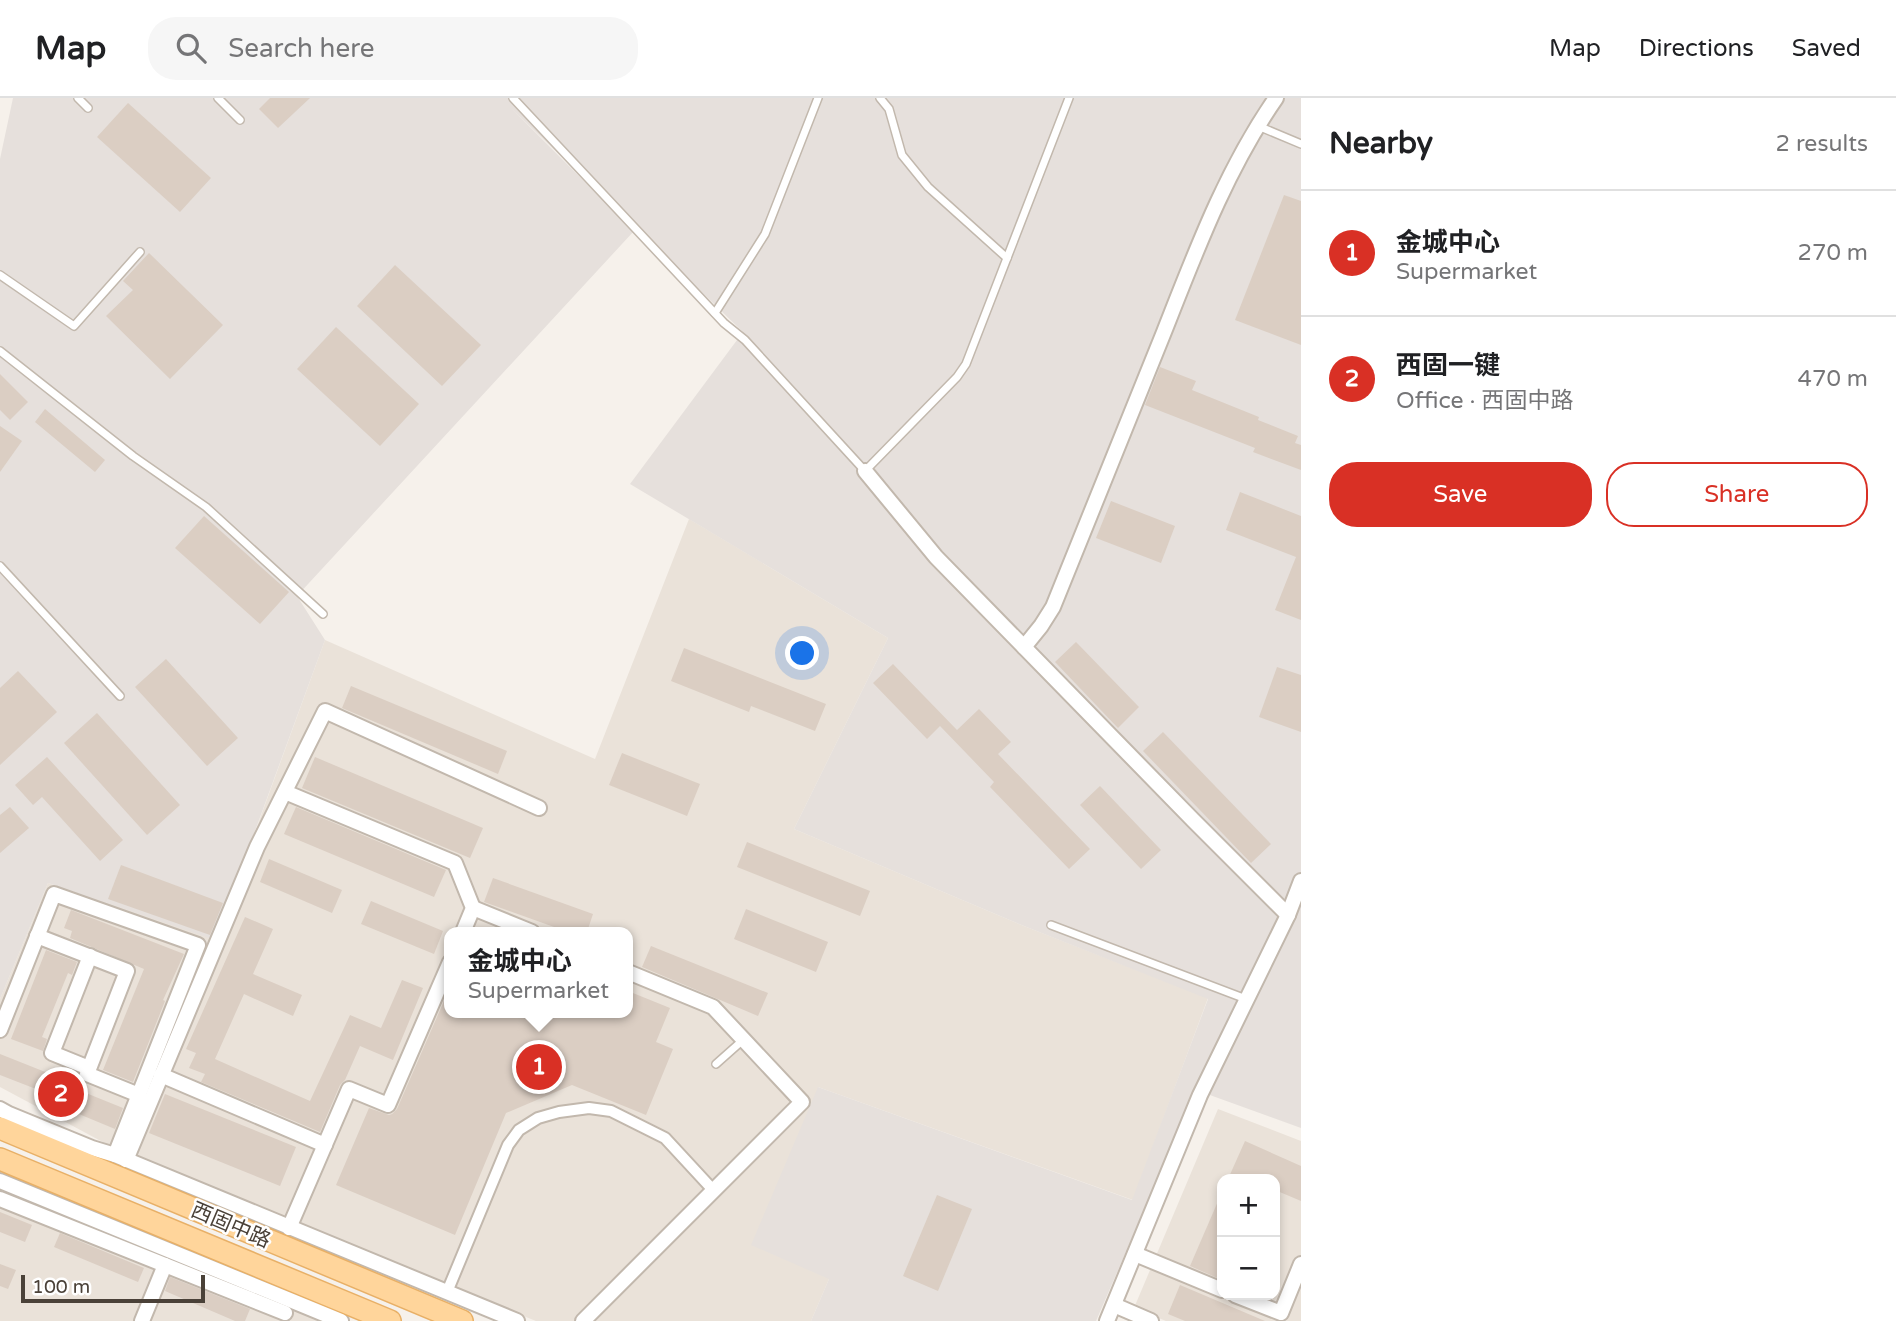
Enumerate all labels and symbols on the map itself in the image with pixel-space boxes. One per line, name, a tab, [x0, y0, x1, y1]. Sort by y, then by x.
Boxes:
your location	[785, 636, 819, 670]
pin: 1	[516, 1041, 562, 1093]
pin: 2	[38, 1068, 84, 1120]
street label: 西固中路	[187, 1198, 274, 1253]
scale bar	[21, 1272, 205, 1304]

